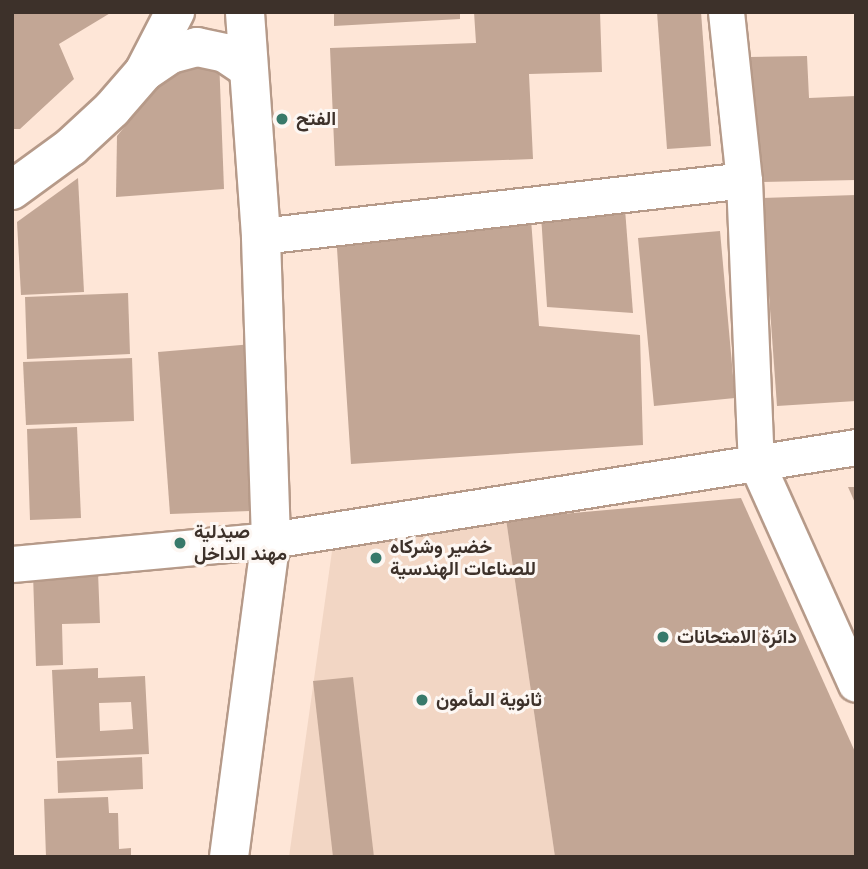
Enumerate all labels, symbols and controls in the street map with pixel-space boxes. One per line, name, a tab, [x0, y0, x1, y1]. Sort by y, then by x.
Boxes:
place label: الفتح	[296, 108, 336, 130]
marker: الفتح	[274, 111, 290, 127]
place label: صيدلية مهند الداخل	[194, 521, 287, 565]
marker: صيدلية مهند الداخل	[172, 535, 188, 551]
place label: خضير وشركاه للصناعات الهندسية	[390, 536, 536, 580]
marker: خضير وشركاه للصناعات الهندسية	[368, 550, 384, 566]
place label: دائرة الامتحانات	[677, 626, 797, 648]
marker: دائرة الامتحانات	[655, 629, 671, 645]
place label: ثانوية المأمون	[436, 689, 542, 711]
marker: ثانوية المأمون	[414, 692, 430, 708]

